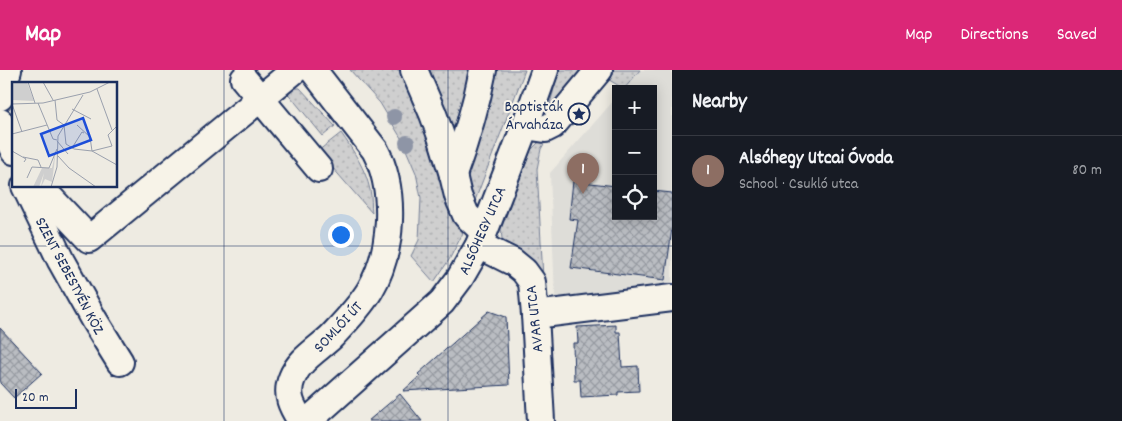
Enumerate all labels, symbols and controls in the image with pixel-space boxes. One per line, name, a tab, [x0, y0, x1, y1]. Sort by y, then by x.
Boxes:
text: Map	[25, 18, 61, 52]
text: Map	[905, 23, 932, 48]
text: Directions	[960, 23, 1029, 48]
text: Saved	[1057, 23, 1097, 48]
inset map	[12, 82, 118, 188]
map controls	[612, 85, 657, 220]
button: +	[612, 85, 657, 130]
text: Nearby	[692, 88, 747, 118]
place label: Baptisták Árvaháza	[505, 96, 563, 137]
place icon: Baptisták Árvaháza	[567, 102, 591, 126]
button: −	[612, 130, 657, 175]
text: Alsóhegy Utcai Óvoda	[739, 146, 893, 173]
pin: 1	[567, 153, 599, 194]
text: 1	[706, 159, 710, 182]
text: 80 m	[1072, 159, 1102, 182]
text: School · Csukló utca	[739, 173, 858, 196]
button: locate	[612, 175, 657, 220]
street label: ALSÓHEGY UTCA	[453, 183, 513, 279]
street label: SZENT SEBESTYÉN KÖZ	[28, 213, 109, 339]
your location	[328, 222, 354, 248]
street label: AVAR UTCA	[521, 284, 550, 353]
street label: SOMLÓI ÚT	[309, 296, 369, 359]
scale bar	[15, 386, 78, 409]
text: 20 m	[22, 388, 49, 408]

